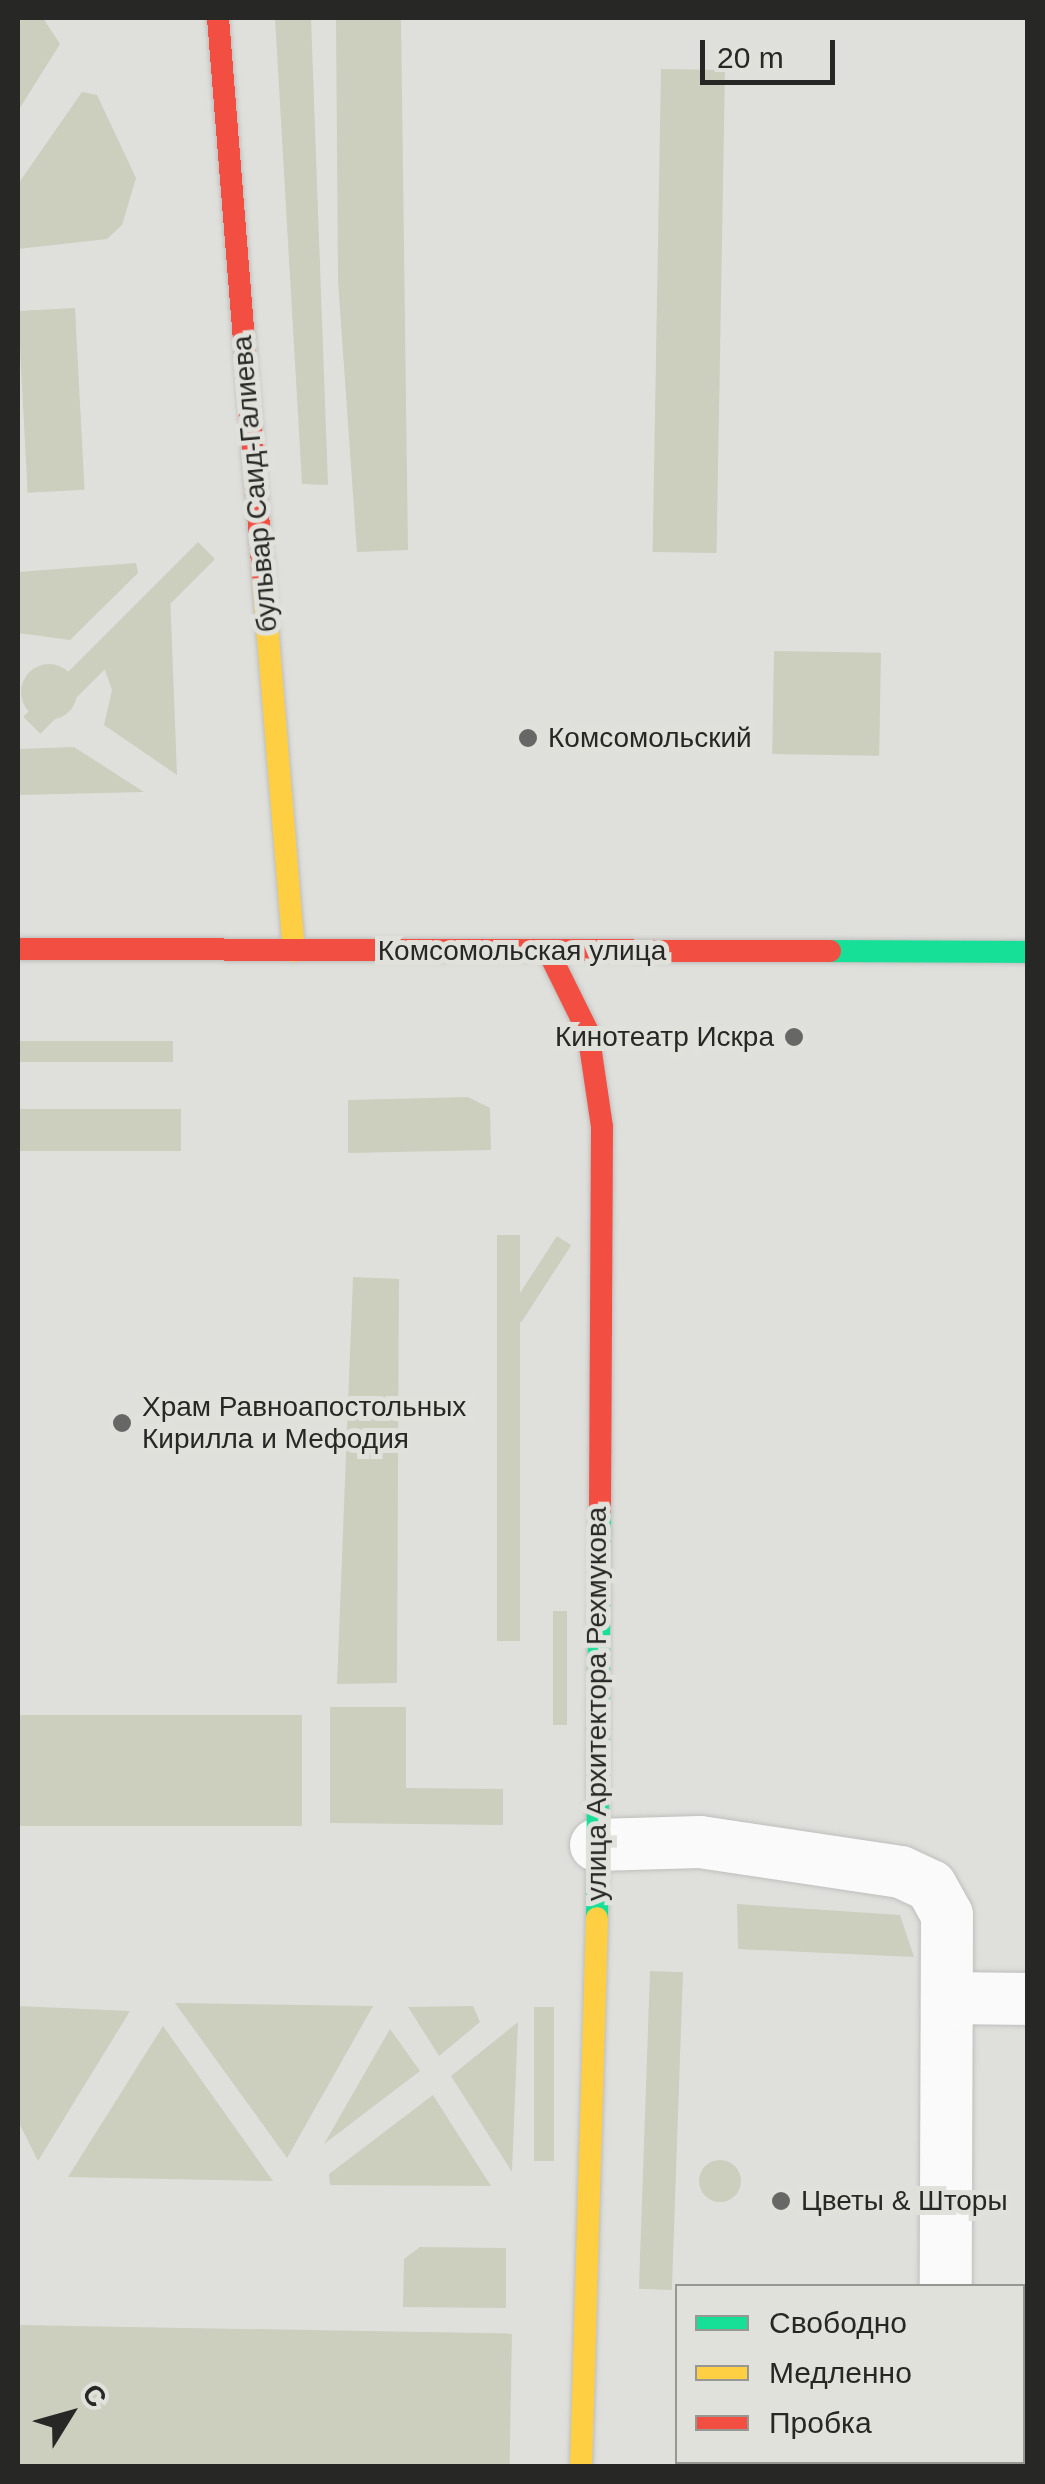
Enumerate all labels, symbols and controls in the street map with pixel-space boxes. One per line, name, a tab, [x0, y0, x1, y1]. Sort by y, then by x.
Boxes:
scale bar	[705, 20, 840, 82]
text: 20 m	[717, 41, 784, 74]
street label: бульвар Саид-Галиева	[225, 334, 285, 634]
place label: Комсомольский	[548, 721, 752, 755]
marker: Комсомольский	[517, 727, 539, 749]
street label: Комсомольская улица	[378, 934, 666, 968]
place label: Кинотеатр Искра	[555, 1020, 774, 1054]
marker: Кинотеатр Искра	[783, 1026, 805, 1048]
place label: Храм Равноапостольных Кирилла и Мефодия	[142, 1390, 466, 1456]
marker: Храм Равноапостольных Кирилла и Мефодия	[111, 1412, 133, 1434]
street label: улица Архитектора Рехмукова	[580, 1507, 614, 1901]
place label: Цветы & Шторы	[801, 2184, 1008, 2218]
marker: Цветы & Шторы	[770, 2190, 792, 2212]
legend	[675, 2284, 1025, 2464]
text: Свободно	[769, 2306, 907, 2339]
text: Медленно	[769, 2356, 912, 2389]
north arrow	[20, 2364, 120, 2464]
text: С	[76, 2378, 113, 2413]
text: Пробка	[769, 2406, 872, 2439]

